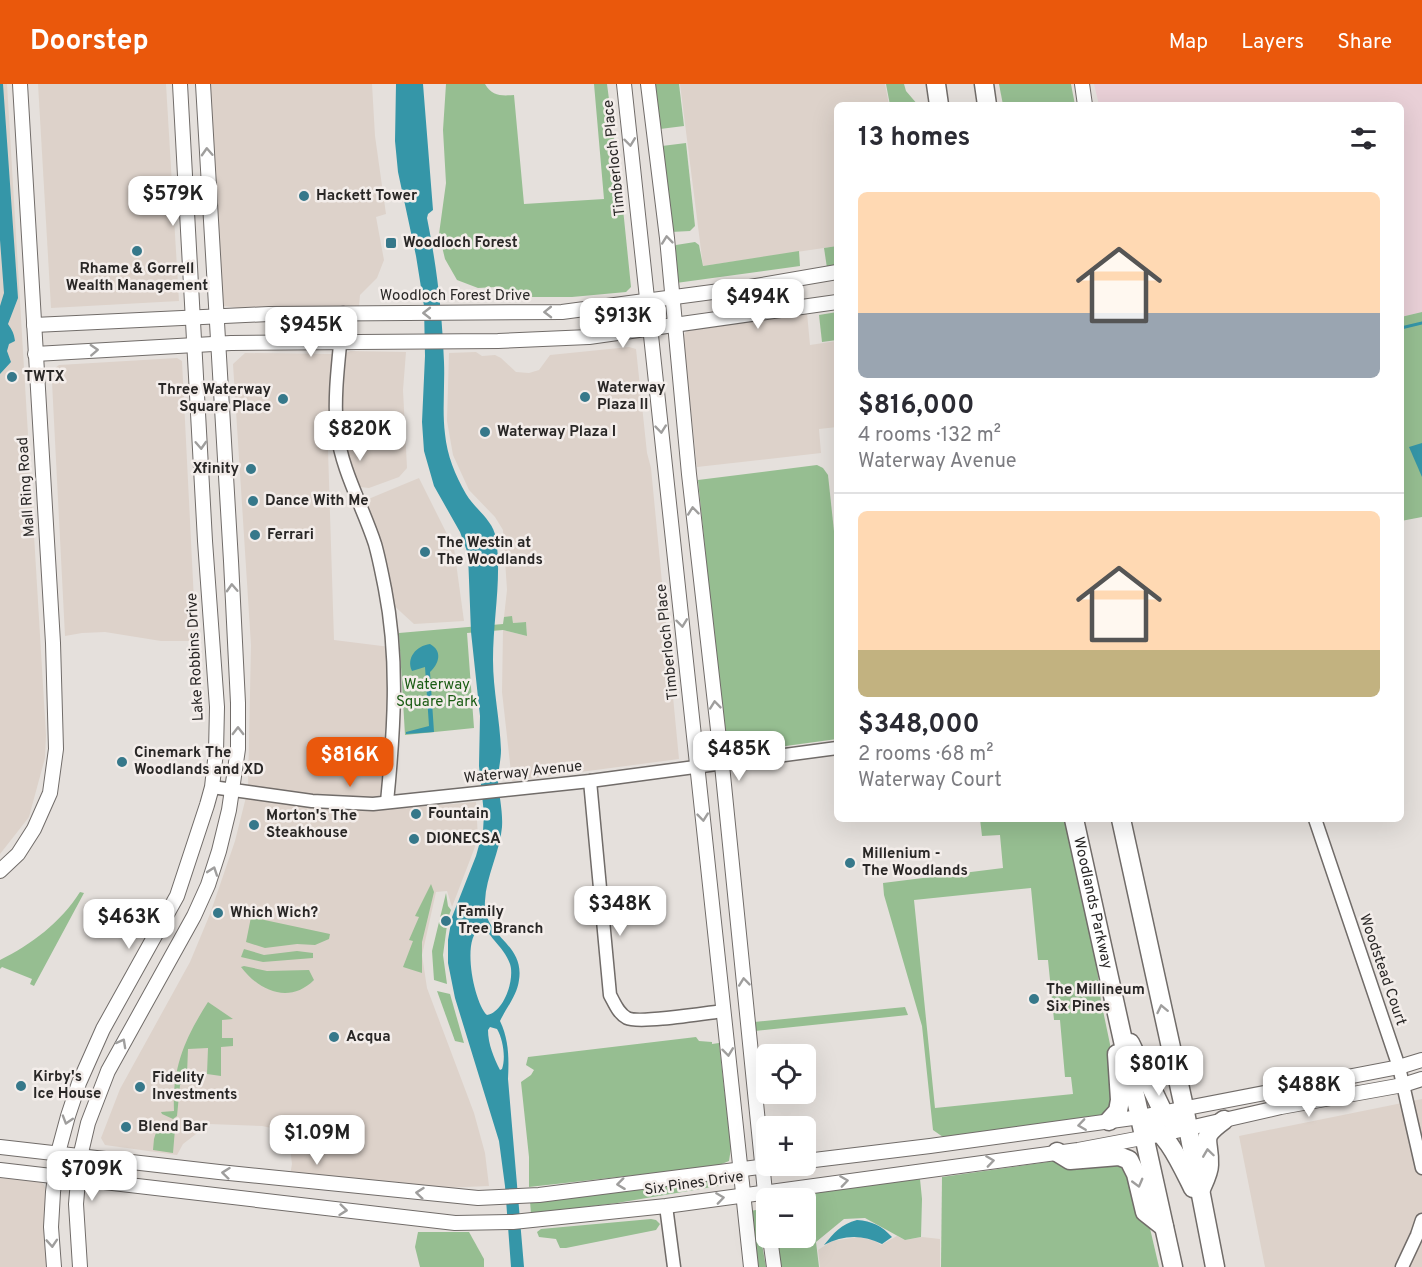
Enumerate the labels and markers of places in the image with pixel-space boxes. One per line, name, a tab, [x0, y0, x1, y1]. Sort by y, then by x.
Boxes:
pin: $579K	[131, 176, 215, 227]
place label: Hackett Tower	[316, 187, 418, 206]
marker: Hackett Tower	[297, 189, 311, 203]
place label: Woodloch Forest	[403, 234, 518, 253]
marker: Woodloch Forest	[384, 236, 398, 250]
marker: Rhame & Gorrell Wealth Management	[130, 244, 144, 258]
place label: Rhame & Gorrell Wealth Management	[66, 260, 208, 296]
pin: $494K	[716, 279, 800, 330]
pin: $913K	[581, 298, 665, 349]
pin: $945K	[269, 307, 353, 358]
place label: TWTX	[24, 368, 65, 387]
marker: TWTX	[5, 370, 19, 384]
place label: Waterway Plaza II	[597, 379, 666, 415]
place label: Three Waterway Square Place	[158, 381, 271, 417]
marker: Waterway Plaza II	[578, 390, 592, 404]
marker: Three Waterway Square Place	[276, 392, 290, 406]
pin: $820K	[318, 411, 402, 462]
place label: Waterway Plaza I	[497, 423, 616, 442]
marker: Waterway Plaza I	[478, 425, 492, 439]
place label: Xfinity	[192, 460, 239, 479]
marker: Xfinity	[244, 462, 258, 476]
place label: Dance With Me	[265, 492, 369, 511]
marker: Dance With Me	[246, 494, 260, 508]
place label: Ferrari	[267, 526, 314, 545]
marker: Ferrari	[248, 528, 262, 542]
place label: The Westin at The Woodlands	[437, 534, 543, 570]
marker: The Westin at The Woodlands	[418, 545, 432, 559]
pin: $485K	[697, 731, 781, 782]
pin: $816K	[308, 737, 392, 788]
place label: Cinemark The Woodlands and XD	[134, 744, 264, 780]
marker: Cinemark The Woodlands and XD	[115, 755, 129, 769]
place label: Fountain	[428, 805, 489, 824]
place label: Morton's The Steakhouse	[266, 807, 357, 843]
marker: Fountain	[409, 807, 423, 821]
marker: Morton's The Steakhouse	[247, 818, 261, 832]
place label: DIONECSA	[426, 830, 501, 849]
marker: DIONECSA	[407, 832, 421, 846]
place label: Millenium - The Woodlands	[862, 845, 968, 881]
marker: Millenium - The Woodlands	[843, 856, 857, 870]
pin: $348K	[578, 886, 662, 937]
pin: $463K	[87, 899, 171, 950]
place label: Family Tree Branch	[458, 903, 543, 939]
place label: Which Wich?	[230, 904, 319, 923]
marker: Which Wich?	[211, 906, 225, 920]
marker: Family Tree Branch	[439, 914, 453, 928]
place label: The Millineum Six Pines	[1046, 981, 1145, 1017]
marker: The Millineum Six Pines	[1027, 992, 1041, 1006]
place label: Acqua	[346, 1028, 391, 1047]
marker: Acqua	[327, 1030, 341, 1044]
pin: $801K	[1117, 1046, 1201, 1097]
pin: $488K	[1267, 1067, 1351, 1118]
place label: Kirby's Ice House	[33, 1068, 101, 1104]
place label: Fidelity Investments	[152, 1069, 237, 1105]
marker: Kirby's Ice House	[14, 1079, 28, 1093]
marker: Fidelity Investments	[133, 1080, 147, 1094]
pin: $1.09M	[268, 1115, 366, 1166]
place label: Blend Bar	[138, 1118, 208, 1137]
marker: Blend Bar	[119, 1120, 133, 1134]
pin: $709K	[50, 1151, 134, 1202]

